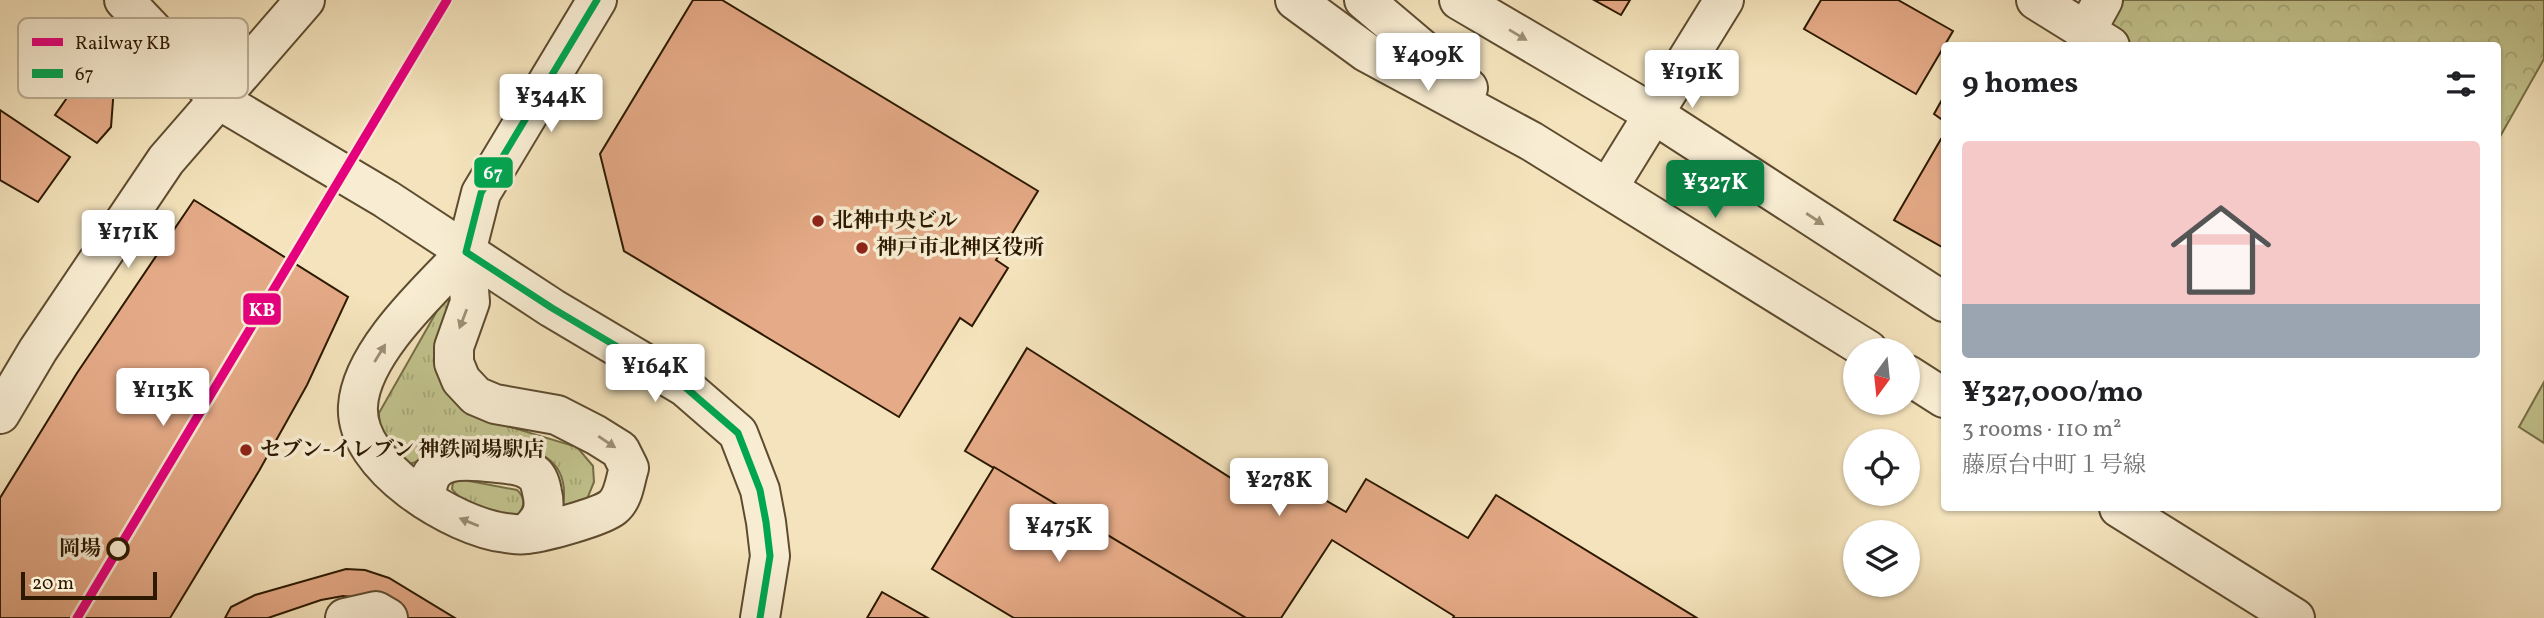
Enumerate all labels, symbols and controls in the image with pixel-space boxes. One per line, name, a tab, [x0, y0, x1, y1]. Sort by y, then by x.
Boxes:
legend	[18, 18, 248, 98]
one-way arrow	[1508, 29, 1527, 41]
text: Railway KB	[75, 31, 171, 57]
pin: ¥409K	[1379, 34, 1477, 93]
text: ¥409K	[1392, 40, 1464, 72]
pin: ¥191K	[1643, 50, 1741, 110]
text: ¥191K	[1661, 57, 1723, 89]
text: 67	[75, 62, 94, 88]
text: 9 homes	[1962, 63, 2078, 105]
icon: filters	[2442, 65, 2480, 103]
pin: ¥344K	[502, 74, 600, 134]
text: ¥344K	[516, 81, 586, 113]
line badge: 67	[473, 156, 514, 189]
pin: ¥327K	[1666, 160, 1764, 220]
text: 67	[483, 161, 503, 187]
text: ¥327K	[1682, 167, 1748, 199]
icon: home	[2158, 187, 2284, 313]
place label: 北神中央ビル	[832, 207, 958, 236]
pin: ¥171K	[79, 210, 177, 270]
marker: 北神中央ビル	[810, 213, 826, 229]
one-way arrow	[1805, 213, 1825, 226]
text: ¥171K	[98, 217, 158, 249]
place label: 神戸市北神区役所	[876, 234, 1044, 263]
marker: 神戸市北神区役所	[854, 240, 870, 256]
line badge: KB	[242, 292, 282, 326]
text: KB	[249, 298, 275, 324]
one-way arrow	[458, 308, 469, 329]
north arrow	[1843, 338, 1920, 415]
map controls	[1843, 338, 1920, 597]
one-way arrow	[373, 343, 386, 363]
pin: ¥164K	[606, 344, 704, 404]
text: ¥164K	[622, 351, 688, 383]
pin: ¥113K	[114, 368, 212, 428]
text: ¥327,000/mo	[1962, 372, 2143, 414]
text: ¥113K	[132, 375, 194, 407]
text: 3 rooms · 110 m²	[1962, 414, 2122, 446]
button: locate	[1843, 429, 1920, 506]
one-way arrow	[598, 435, 617, 448]
place label: セブン-イレブン 神鉄岡場駅店	[260, 436, 544, 465]
marker: セブン-イレブン 神鉄岡場駅店	[238, 442, 254, 458]
text: 藤原台中町１号線	[1962, 450, 2146, 482]
pin: ¥278K	[1230, 458, 1328, 518]
text: ¥278K	[1246, 465, 1312, 497]
pin: ¥475K	[1010, 504, 1108, 564]
text: ¥475K	[1026, 511, 1092, 543]
one-way arrow	[458, 517, 479, 528]
button: layers	[1843, 520, 1920, 597]
place label: 岡場	[59, 535, 101, 564]
marker: 岡場	[107, 538, 129, 560]
scale bar	[21, 569, 158, 601]
text: 20 m	[32, 571, 74, 597]

